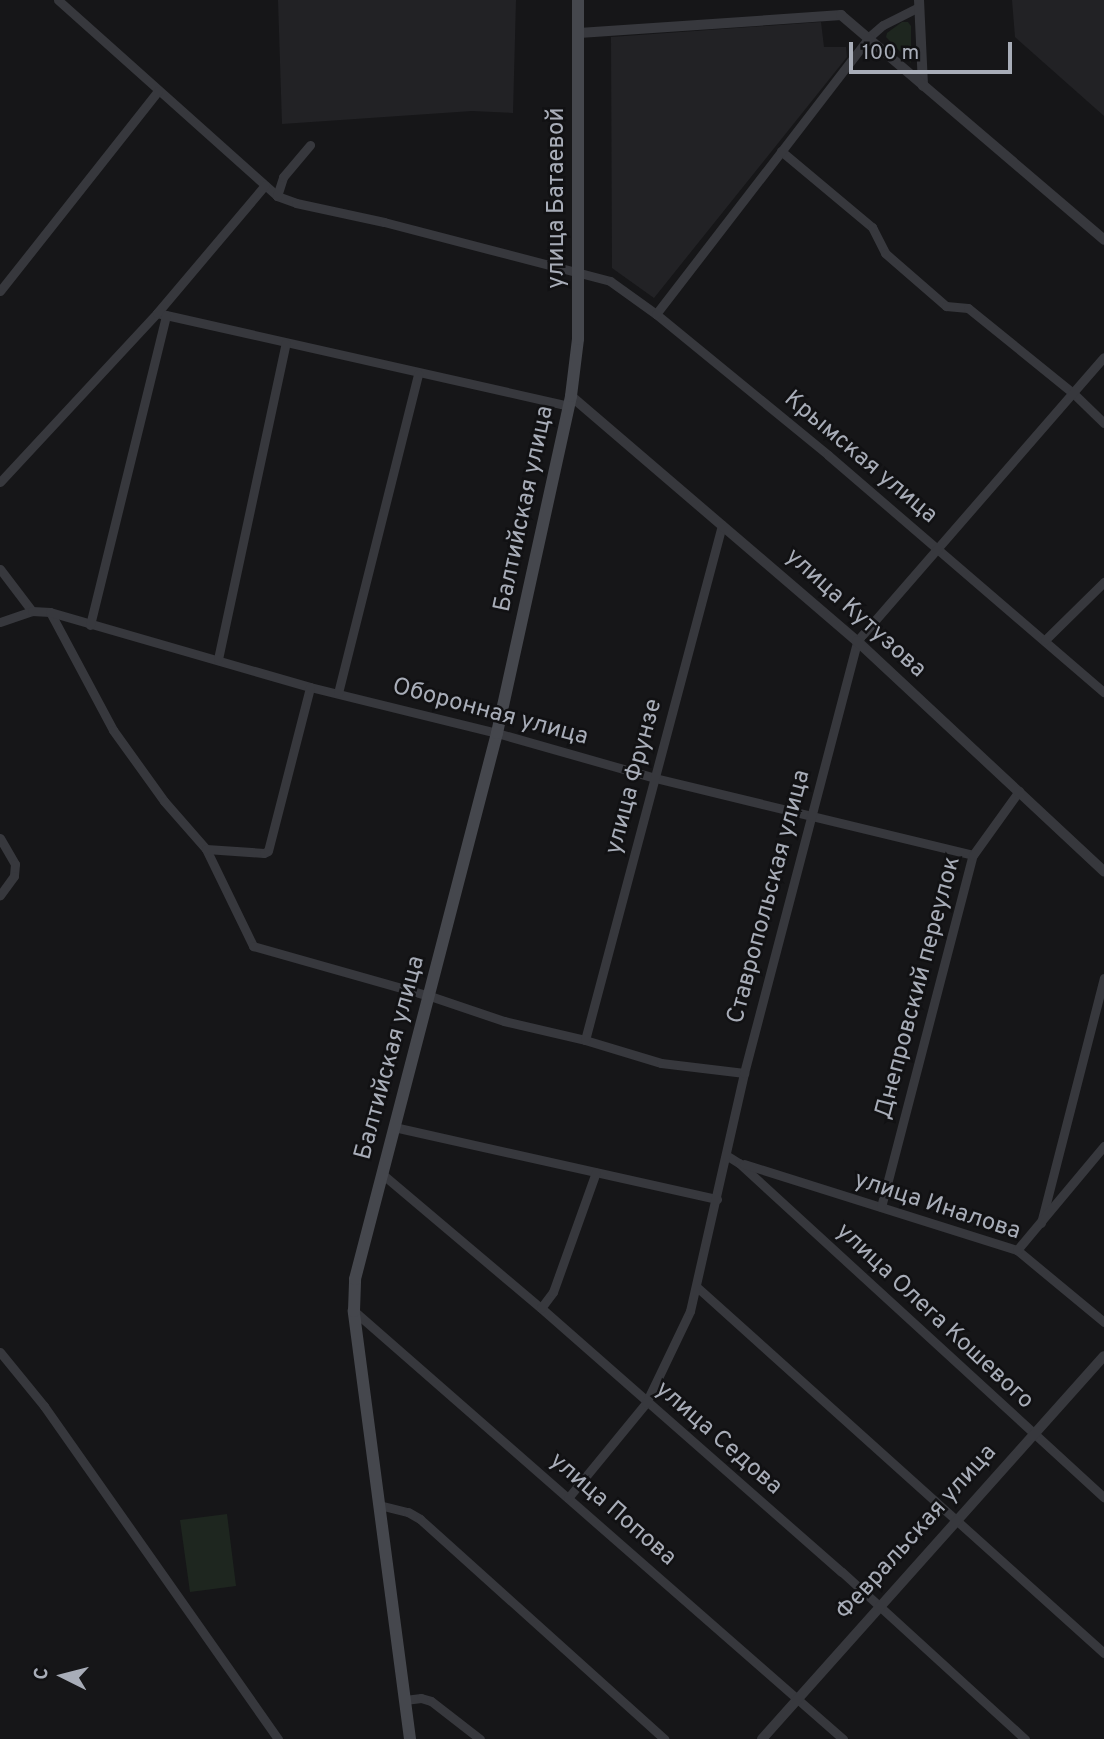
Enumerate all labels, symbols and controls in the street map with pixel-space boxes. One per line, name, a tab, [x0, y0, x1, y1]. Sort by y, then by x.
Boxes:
scale bar	[852, 28, 1015, 72]
text: 100 m	[862, 40, 919, 67]
street label: улица Батаевой	[544, 107, 572, 289]
street label: Крымская улица	[777, 385, 943, 531]
street label: Балтийская улица	[489, 403, 561, 615]
street label: улица Кутузова	[779, 543, 931, 685]
street label: Оборонная улица	[389, 673, 591, 753]
street label: улица Фрунзе	[600, 696, 670, 858]
street label: Ставропольская улица	[722, 767, 818, 1027]
street label: Днепровский переулок	[870, 853, 968, 1123]
street label: Балтийская улица	[350, 953, 432, 1163]
street label: улица Иналова	[850, 1167, 1024, 1247]
street label: улица Олега Кошевого	[829, 1218, 1039, 1416]
street label: улица Седова	[649, 1376, 787, 1502]
street label: Февральская улица	[831, 1439, 1003, 1627]
street label: улица Попова	[543, 1447, 681, 1573]
north arrow	[28, 1641, 98, 1711]
text: С	[30, 1667, 55, 1681]

